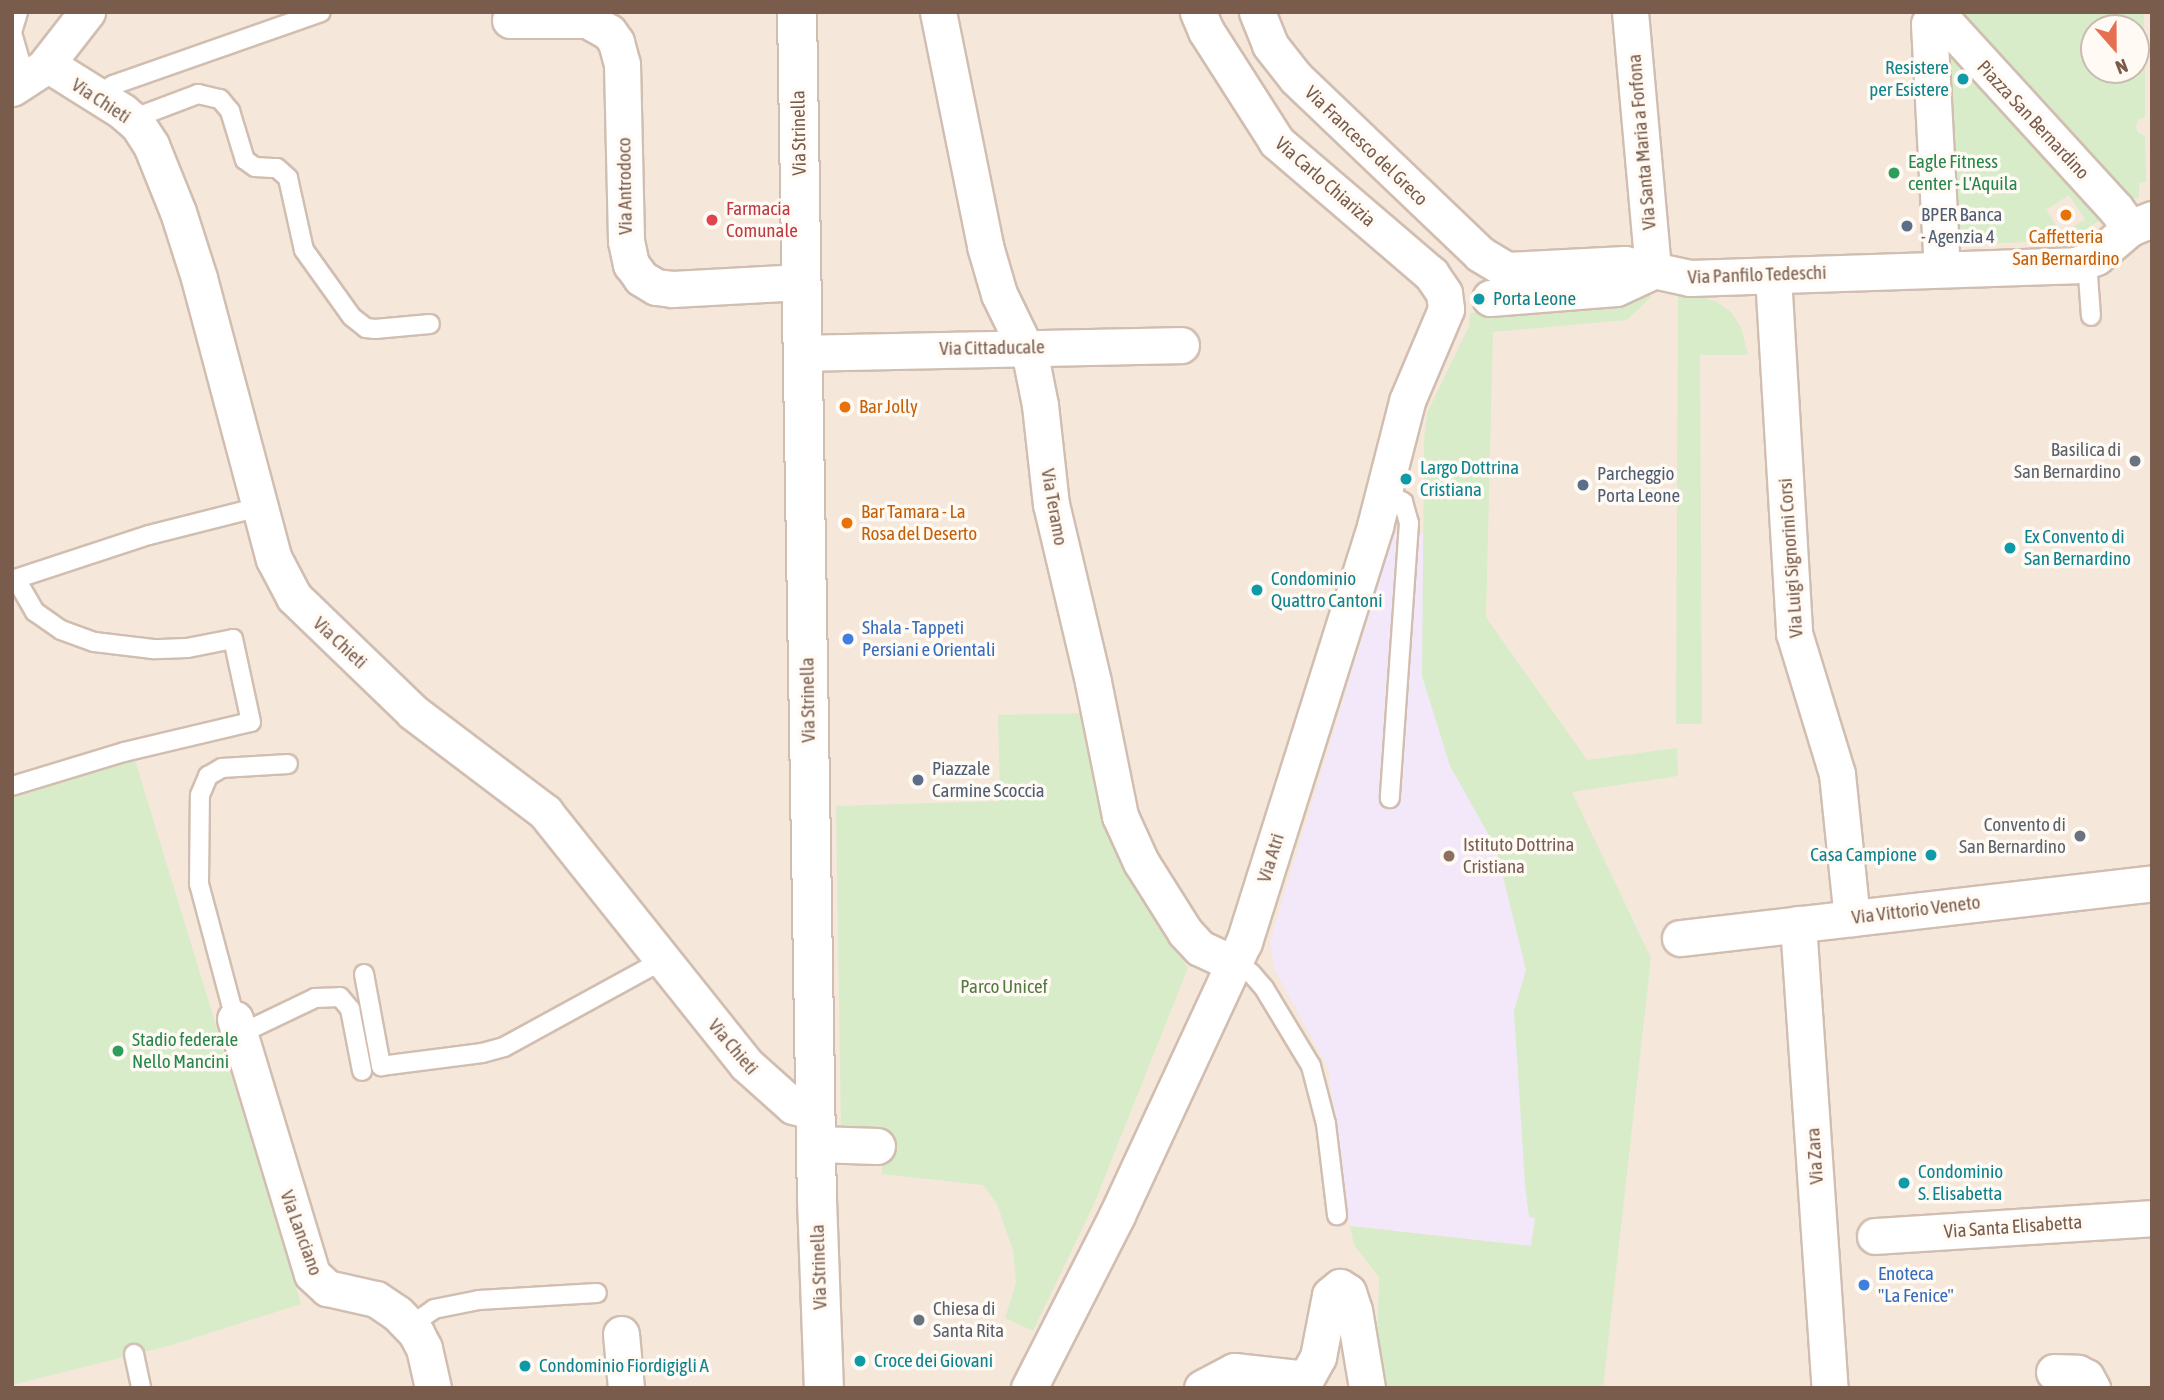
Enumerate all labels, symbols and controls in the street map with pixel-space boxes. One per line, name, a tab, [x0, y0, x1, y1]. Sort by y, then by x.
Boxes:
north arrow	[2080, 14, 2150, 84]
street label: Via Santa Maria a Forfona	[1623, 53, 1661, 231]
text: N	[2113, 54, 2131, 79]
street label: Piazza San Bernardino	[1972, 56, 2094, 184]
place label: Resistere per Esistere	[1869, 57, 1949, 101]
marker: Resistere per Esistere	[1955, 71, 1971, 87]
street label: Via Chieti	[67, 74, 135, 128]
street label: Via Francesco del Greco	[1300, 82, 1432, 210]
street label: Via Strinella	[787, 90, 811, 176]
street label: Via Carlo Chiarizia	[1270, 132, 1380, 232]
street label: Via Antrodoco	[613, 137, 637, 235]
place label: Eagle Fitness center - L'Aquila	[1908, 151, 2018, 195]
marker: Eagle Fitness center - L'Aquila	[1886, 165, 1902, 181]
place label: Farmacia Comunale	[726, 198, 798, 242]
place label: BPER Banca - Agenzia 4	[1921, 204, 2002, 248]
marker: Caffetteria San Bernardino	[2058, 207, 2074, 223]
marker: Farmacia Comunale	[704, 212, 720, 228]
marker: BPER Banca - Agenzia 4	[1899, 218, 1915, 234]
place label: Caffetteria San Bernardino	[2012, 226, 2120, 270]
street label: Via Panfilo Tedeschi	[1687, 261, 1827, 289]
place label: Porta Leone	[1493, 288, 1576, 310]
marker: Porta Leone	[1471, 291, 1487, 307]
street label: Via Cittaducale	[939, 336, 1045, 360]
place label: Bar Jolly	[859, 396, 918, 418]
marker: Bar Jolly	[837, 399, 853, 415]
place label: Basilica di San Bernardino	[2014, 439, 2121, 483]
marker: Basilica di San Bernardino	[2127, 453, 2143, 469]
place label: Largo Dottrina Cristiana	[1420, 457, 1519, 501]
place label: Parcheggio Porta Leone	[1597, 463, 1680, 507]
street label: Via Teramo	[1036, 467, 1072, 547]
marker: Largo Dottrina Cristiana	[1398, 471, 1414, 487]
marker: Parcheggio Porta Leone	[1575, 477, 1591, 493]
street label: Via Luigi Signorini Corsi	[1774, 477, 1808, 639]
place label: Bar Tamara - La Rosa del Deserto	[861, 501, 977, 545]
marker: Bar Tamara - La Rosa del Deserto	[839, 515, 855, 531]
place label: Ex Convento di San Bernardino	[2024, 526, 2131, 570]
marker: Ex Convento di San Bernardino	[2002, 540, 2018, 556]
place label: Condominio Quattro Cantoni	[1271, 568, 1383, 612]
marker: Condominio Quattro Cantoni	[1249, 582, 1265, 598]
street label: Via Chieti	[308, 612, 372, 674]
place label: Shala - Tappeti Persiani e Orientali	[862, 617, 995, 661]
marker: Shala - Tappeti Persiani e Orientali	[840, 631, 856, 647]
street label: Via Strinella	[796, 657, 820, 743]
place label: Piazzale Carmine Scoccia	[932, 758, 1045, 802]
marker: Piazzale Carmine Scoccia	[910, 772, 926, 788]
place label: Convento di San Bernardino	[1959, 814, 2066, 858]
marker: Convento di San Bernardino	[2072, 828, 2088, 844]
street label: Via Atri	[1253, 831, 1289, 885]
place label: Istituto Dottrina Cristiana	[1463, 834, 1574, 878]
place label: Casa Campione	[1810, 844, 1917, 866]
marker: Casa Campione	[1923, 847, 1939, 863]
marker: Istituto Dottrina Cristiana	[1441, 848, 1457, 864]
street label: Via Vittorio Veneto	[1850, 891, 1982, 929]
park label: Parco Unicef	[960, 976, 1048, 998]
street label: Via Chieti	[703, 1014, 763, 1080]
place label: Stadio federale Nello Mancini	[132, 1029, 238, 1073]
marker: Stadio federale Nello Mancini	[110, 1043, 126, 1059]
street label: Via Zara	[1802, 1127, 1828, 1185]
place label: Condominio S. Elisabetta	[1918, 1161, 2003, 1205]
marker: Condominio S. Elisabetta	[1896, 1175, 1912, 1191]
street label: Via Lanciano	[275, 1187, 327, 1279]
street label: Via Santa Elisabetta	[1943, 1211, 2083, 1243]
street label: Via Strinella	[806, 1224, 832, 1310]
place label: Enoteca "La Fenice"	[1878, 1263, 1954, 1307]
marker: Enoteca "La Fenice"	[1856, 1277, 1872, 1293]
place label: Chiesa di Santa Rita	[933, 1298, 1004, 1342]
marker: Chiesa di Santa Rita	[911, 1312, 927, 1328]
place label: Croce dei Giovani	[874, 1350, 993, 1372]
marker: Croce dei Giovani	[852, 1353, 868, 1369]
place label: Condominio Fiordigigli A	[539, 1355, 709, 1377]
marker: Condominio Fiordigigli A	[517, 1358, 533, 1374]

